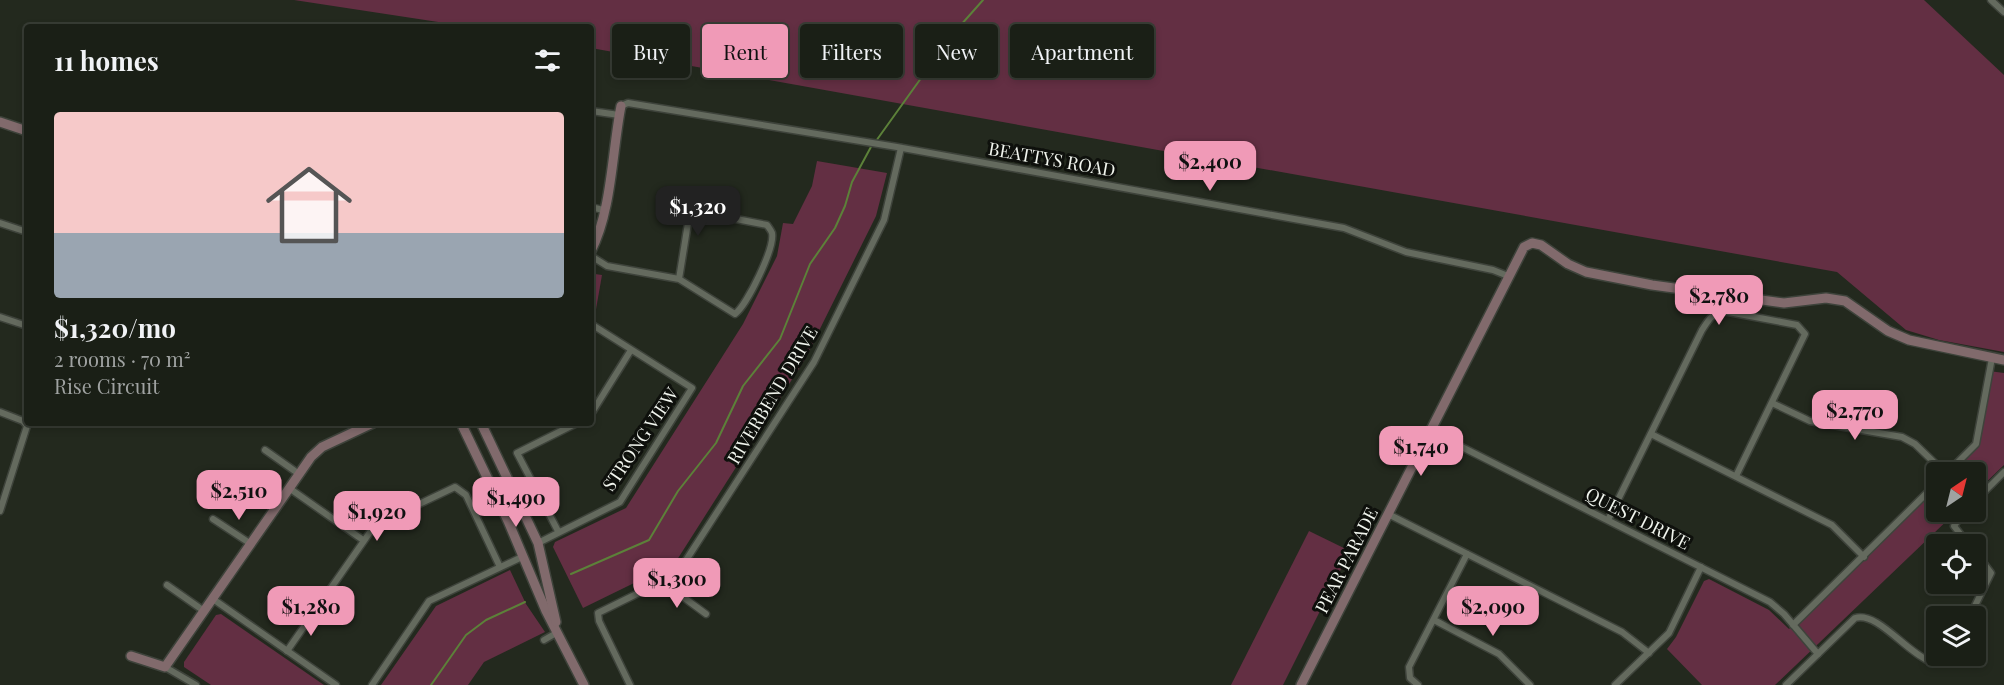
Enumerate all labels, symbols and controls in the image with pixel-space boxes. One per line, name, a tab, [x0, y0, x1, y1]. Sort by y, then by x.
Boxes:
chip: Buy	[612, 24, 690, 78]
chip: Rent	[702, 24, 788, 78]
chip: Filters	[800, 24, 903, 78]
chip: New	[915, 24, 998, 78]
chip: Apartment	[1010, 24, 1154, 78]
text: 11 homes	[54, 43, 159, 78]
icon: filters	[531, 44, 564, 77]
street label: BEATTYS ROAD	[987, 136, 1117, 182]
pin: $2,400	[1161, 141, 1259, 192]
text: $2,400	[1178, 147, 1242, 174]
icon: home	[255, 151, 363, 259]
pin: $1,320	[649, 186, 747, 237]
text: $1,320	[669, 192, 727, 219]
pin: $2,780	[1670, 275, 1768, 326]
text: $2,780	[1689, 281, 1749, 308]
text: $1,320/mo	[54, 310, 176, 345]
street label: RIVERBEND DRIVE	[721, 322, 823, 468]
text: 2 rooms · 70 m²	[54, 345, 191, 372]
text: Rise Circuit	[54, 372, 159, 399]
street label: STRONG VIEW	[597, 382, 684, 495]
pin: $2,770	[1806, 390, 1904, 441]
text: $2,770	[1826, 396, 1884, 423]
pin: $1,740	[1372, 426, 1470, 477]
text: $1,740	[1393, 432, 1449, 459]
north arrow	[1926, 462, 1986, 522]
map controls	[1926, 462, 1986, 666]
pin: $2,510	[190, 470, 288, 521]
text: $2,510	[211, 476, 267, 503]
pin: $1,490	[467, 477, 565, 528]
street label: QUEST DRIVE	[1582, 481, 1694, 555]
text: $1,490	[486, 483, 546, 510]
pin: $1,920	[328, 491, 426, 542]
text: $1,920	[348, 497, 406, 524]
street label: PEAR PARADE	[1309, 503, 1383, 617]
button: locate	[1926, 534, 1986, 594]
pin: $1,300	[628, 558, 726, 609]
text: $1,300	[647, 564, 707, 591]
pin: $1,280	[262, 586, 360, 637]
pin: $2,090	[1444, 586, 1542, 637]
text: $1,280	[281, 592, 341, 619]
text: $2,090	[1461, 592, 1525, 619]
button: layers	[1926, 606, 1986, 666]

